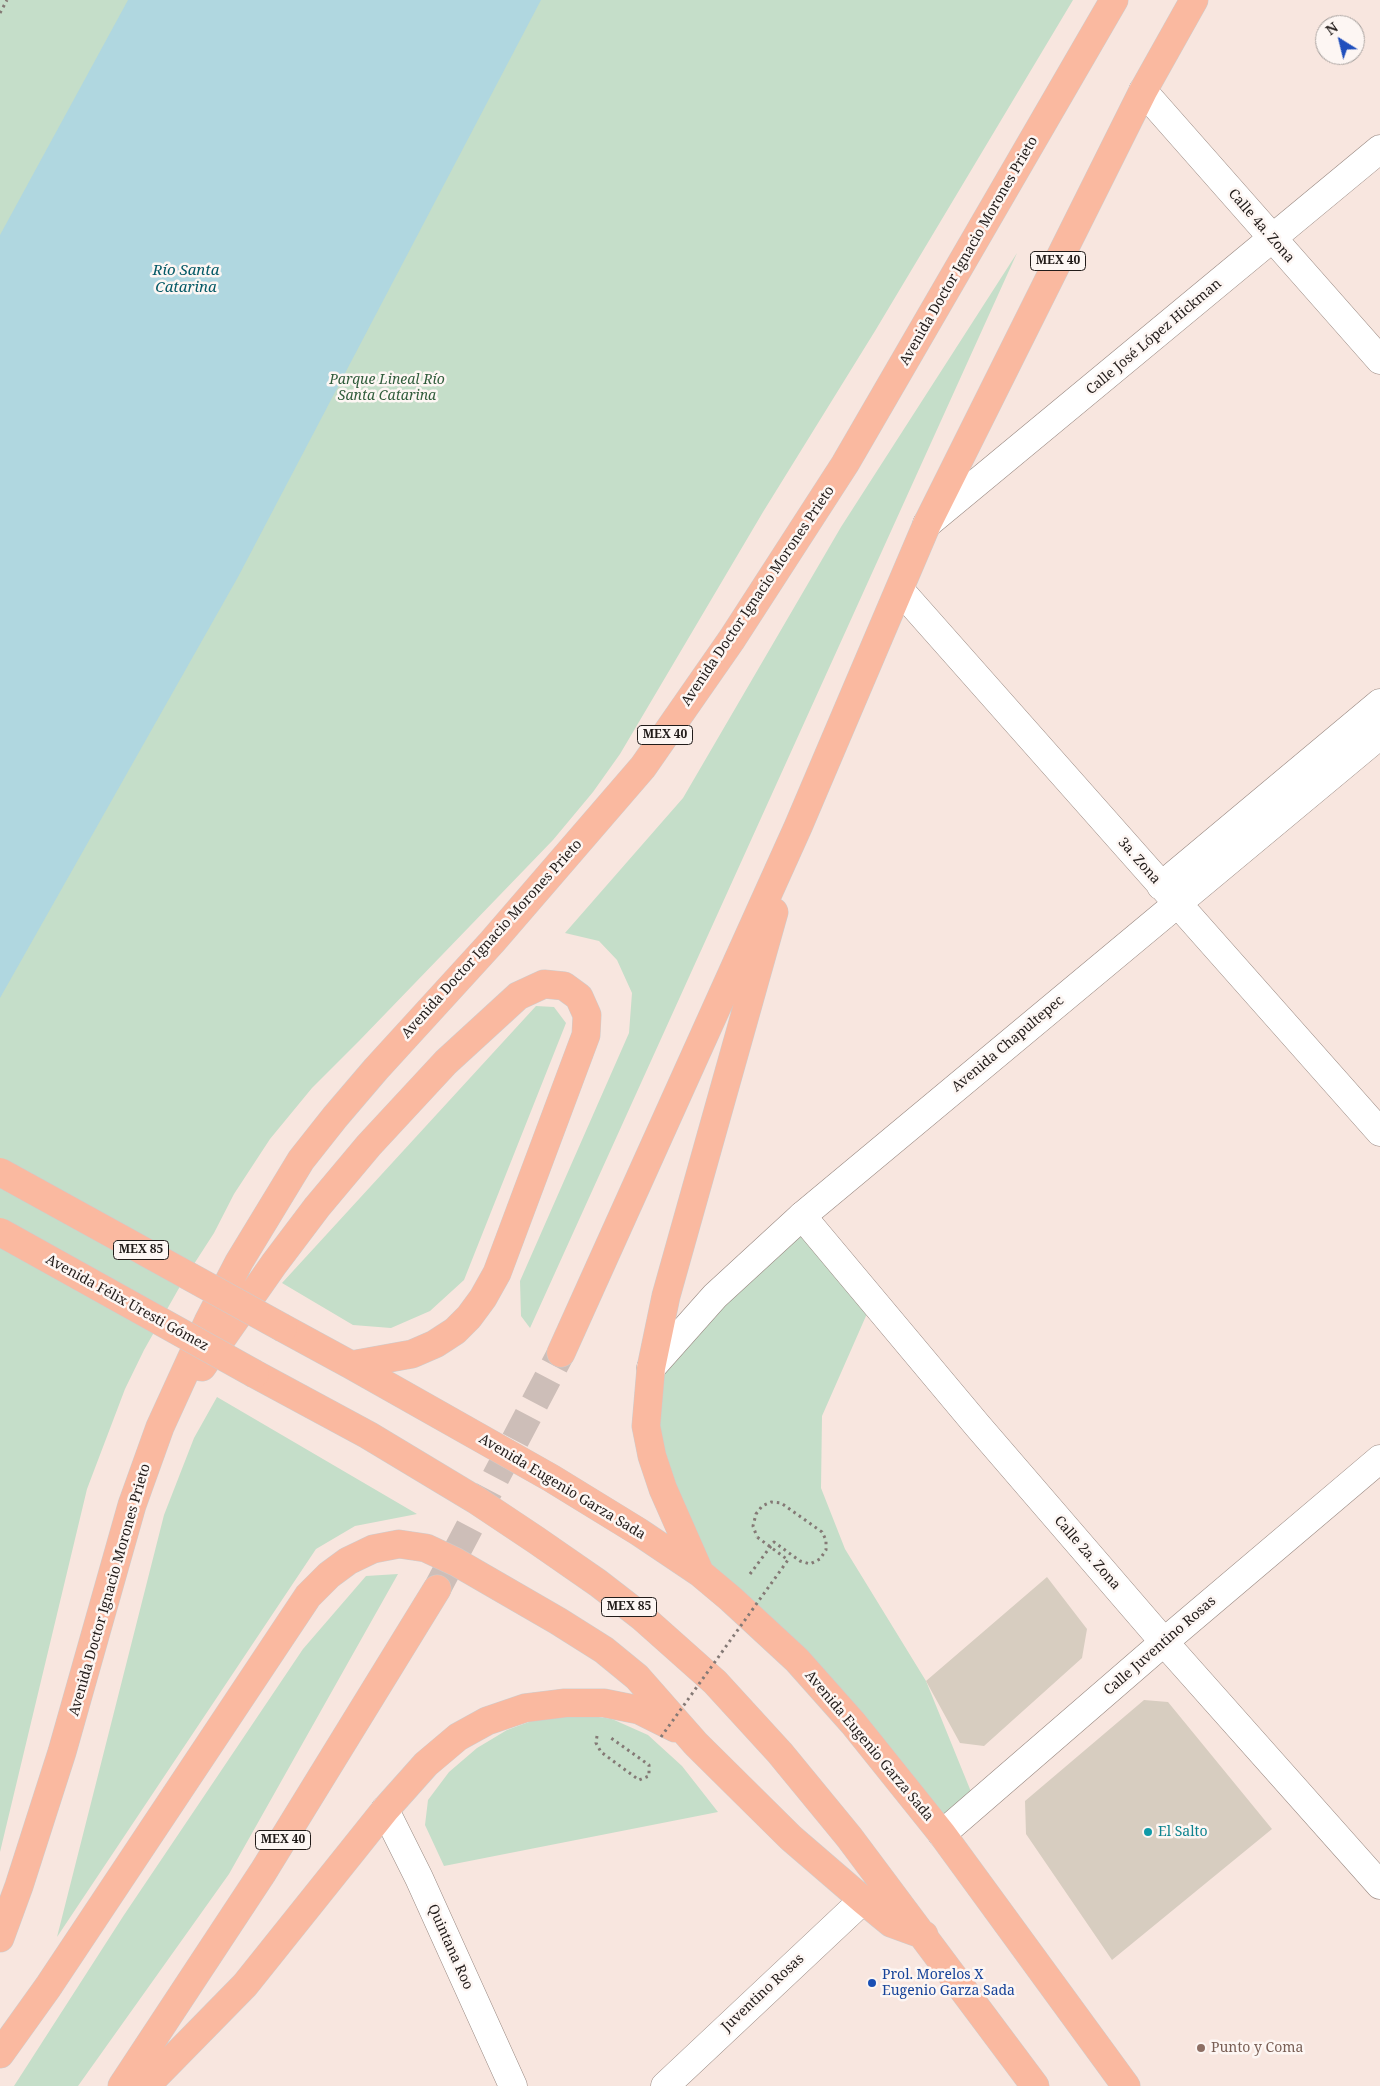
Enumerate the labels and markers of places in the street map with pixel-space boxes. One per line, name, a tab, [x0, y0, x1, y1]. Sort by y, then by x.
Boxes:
place label: El Salto	[1158, 1824, 1208, 1840]
marker: El Salto	[1142, 1826, 1154, 1838]
place label: Prol. Morelos X Eugenio Garza Sada	[882, 1967, 1015, 2000]
marker: Prol. Morelos X Eugenio Garza Sada	[866, 1977, 878, 1989]
place label: Punto y Coma	[1211, 2040, 1303, 2056]
marker: Punto y Coma	[1195, 2042, 1207, 2054]

